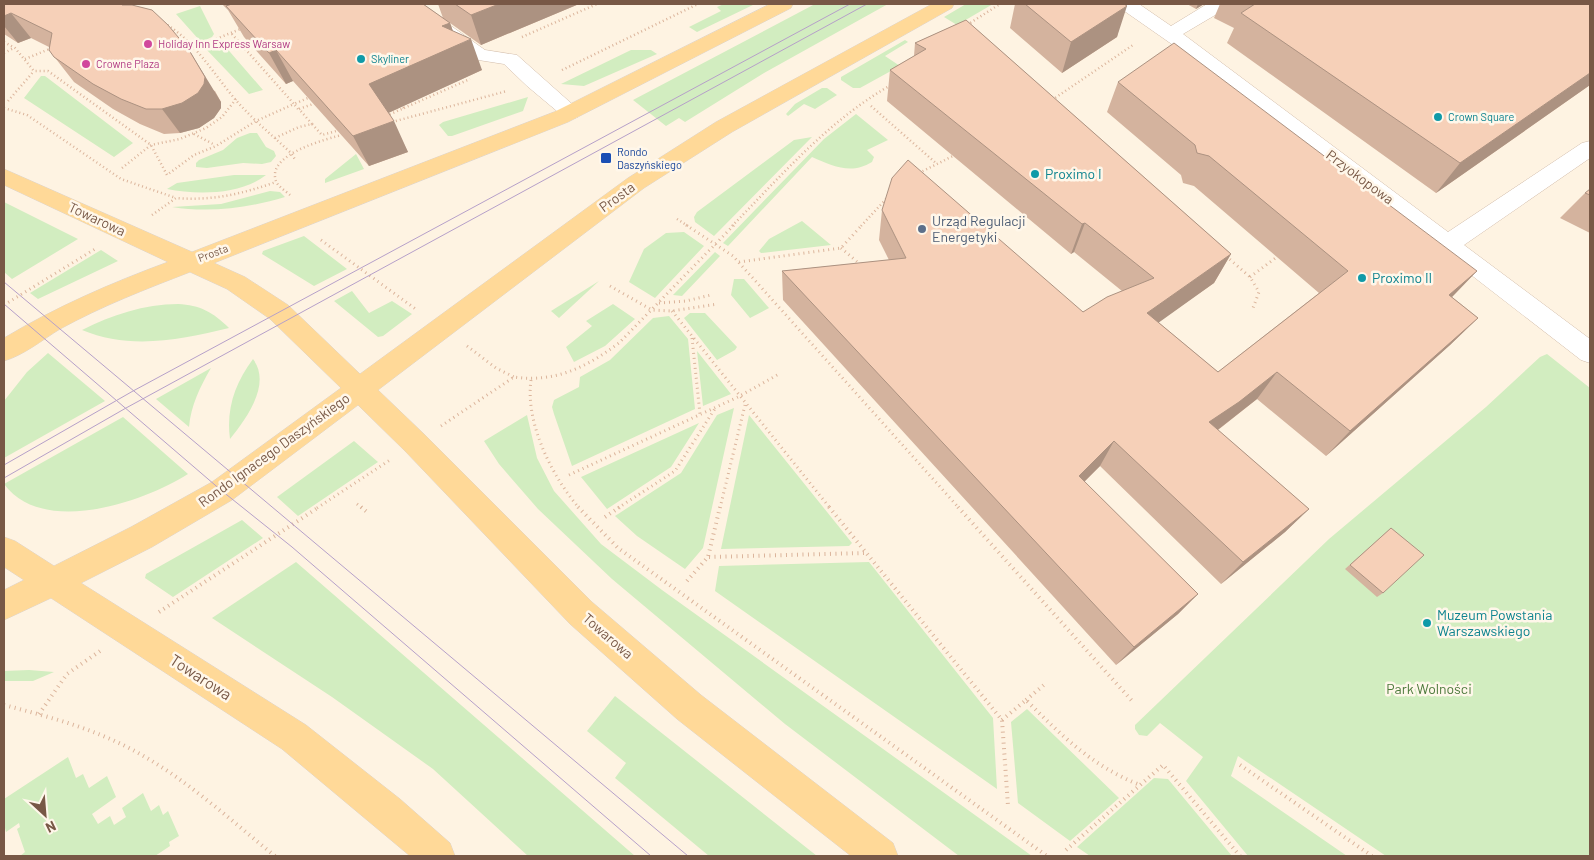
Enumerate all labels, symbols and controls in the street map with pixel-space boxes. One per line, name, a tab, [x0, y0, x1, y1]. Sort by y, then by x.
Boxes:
place label: Holiday Inn Express Warsaw	[158, 37, 290, 50]
marker: Holiday Inn Express Warsaw	[142, 38, 154, 50]
place label: Skyliner	[371, 52, 409, 65]
marker: Skyliner	[355, 53, 367, 65]
place label: Crowne Plaza	[96, 57, 159, 70]
marker: Crowne Plaza	[80, 58, 92, 70]
place label: Crown Square	[1448, 110, 1514, 123]
marker: Crown Square	[1432, 111, 1444, 123]
place label: Rondo Daszyńskiego	[617, 145, 682, 171]
street label: Przyokopowa	[1323, 146, 1397, 207]
marker: Rondo Daszyńskiego	[599, 151, 613, 165]
place label: Proximo I	[1045, 165, 1102, 182]
marker: Proximo I	[1029, 168, 1041, 180]
street label: Prosta	[596, 178, 638, 215]
street label: Towarowa	[66, 198, 128, 239]
place label: Urząd Regulacji Energetyki	[932, 212, 1026, 245]
marker: Urząd Regulacji Energetyki	[916, 223, 928, 235]
street label: Prosta	[196, 241, 230, 264]
place label: Proximo II	[1372, 269, 1432, 286]
marker: Proximo II	[1356, 272, 1368, 284]
street label: Rondo Ignacego Daszyńskiego	[195, 389, 353, 510]
place label: Muzeum Powstania Warszawskiego	[1437, 606, 1552, 639]
street label: Towarowa	[580, 609, 637, 662]
marker: Muzeum Powstania Warszawskiego	[1421, 617, 1433, 629]
street label: Towarowa	[167, 650, 236, 704]
park label: Park Wolności	[1386, 680, 1472, 697]
north arrow	[20, 790, 70, 840]
text: N	[43, 817, 59, 837]

